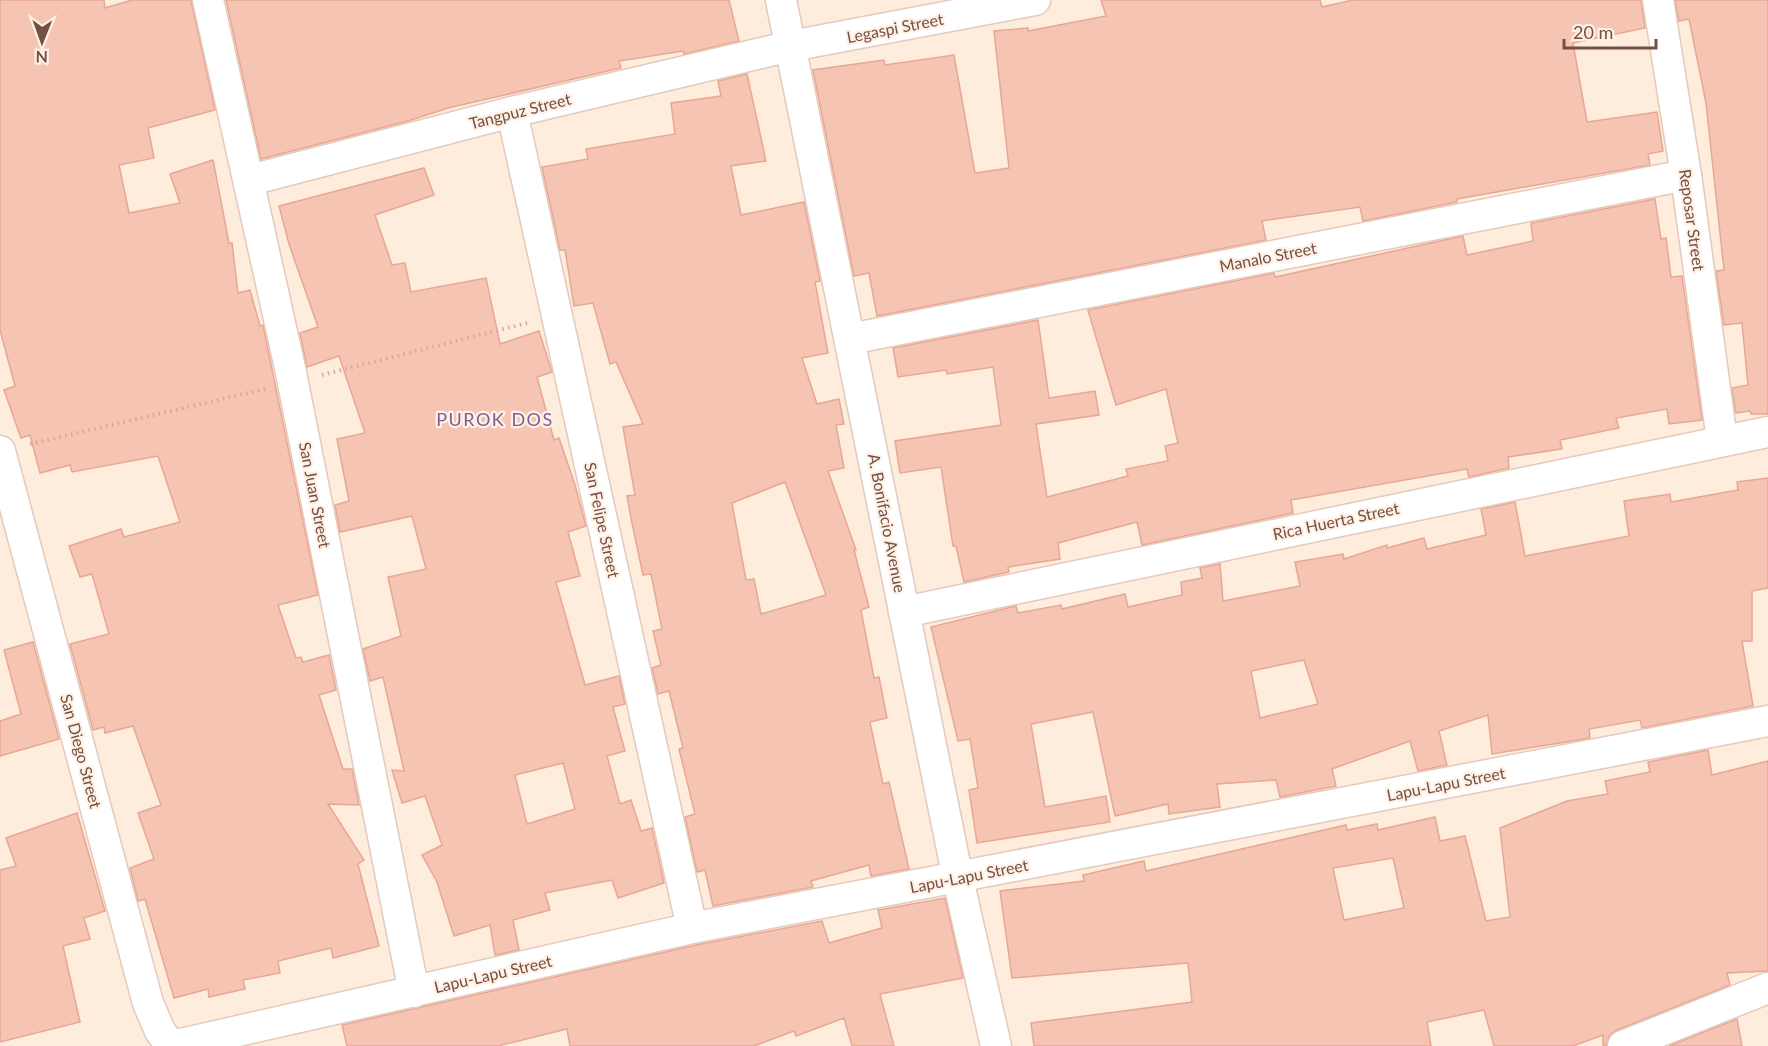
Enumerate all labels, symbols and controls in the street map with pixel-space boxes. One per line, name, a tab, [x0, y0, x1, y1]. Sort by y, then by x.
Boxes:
street label: Legaspi Street	[845, 9, 945, 46]
north arrow	[12, 12, 72, 72]
scale bar	[1564, 12, 1656, 50]
text: 20 m	[1573, 21, 1613, 43]
text: N	[35, 48, 48, 67]
street label: Tangpuz Street	[467, 89, 573, 132]
street label: Reposar Street	[1676, 168, 1709, 272]
street label: Manalo Street	[1218, 238, 1318, 275]
district label: PUROK DOS	[436, 408, 554, 430]
street label: San Juan Street	[296, 440, 335, 550]
street label: A. Bonifacio Avenue	[865, 452, 910, 594]
street label: San Felipe Street	[581, 460, 624, 580]
street label: Rica Huerta Street	[1271, 498, 1401, 543]
street label: San Diego Street	[57, 692, 106, 810]
street label: Lapu-Lapu Street	[1385, 763, 1507, 804]
street label: Lapu-Lapu Street	[908, 855, 1030, 896]
street label: Lapu-Lapu Street	[432, 951, 554, 996]

